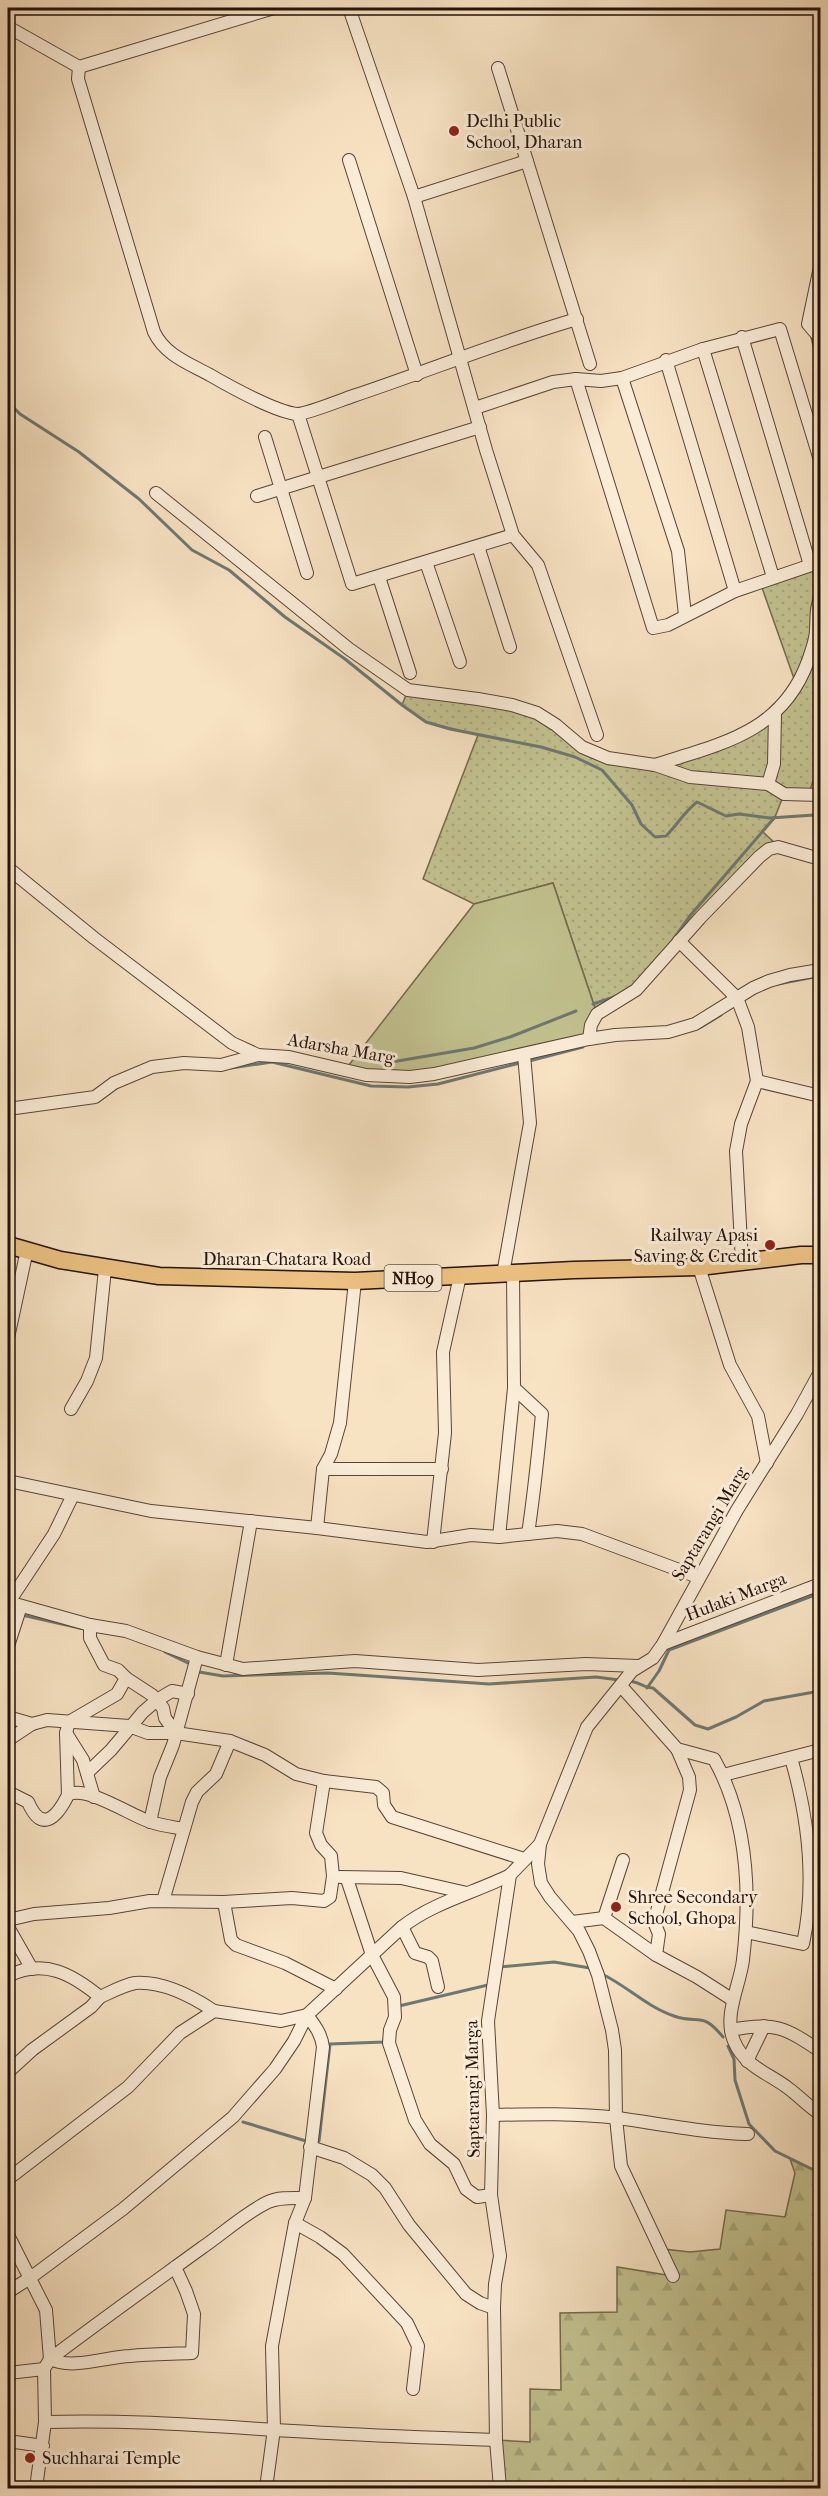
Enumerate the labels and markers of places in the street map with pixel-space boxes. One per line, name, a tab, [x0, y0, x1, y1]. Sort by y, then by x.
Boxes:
place label: Delhi Public School, Dharan	[466, 111, 583, 153]
marker: Delhi Public School, Dharan	[447, 124, 461, 138]
place label: Railway Apasi Saving & Credit	[634, 1225, 759, 1267]
marker: Railway Apasi Saving & Credit	[763, 1238, 777, 1252]
place label: Shree Secondary School, Ghopa	[628, 1887, 759, 1929]
marker: Shree Secondary School, Ghopa	[609, 1900, 623, 1914]
place label: Suchharai Temple	[42, 2448, 181, 2469]
marker: Suchharai Temple	[23, 2451, 37, 2465]

